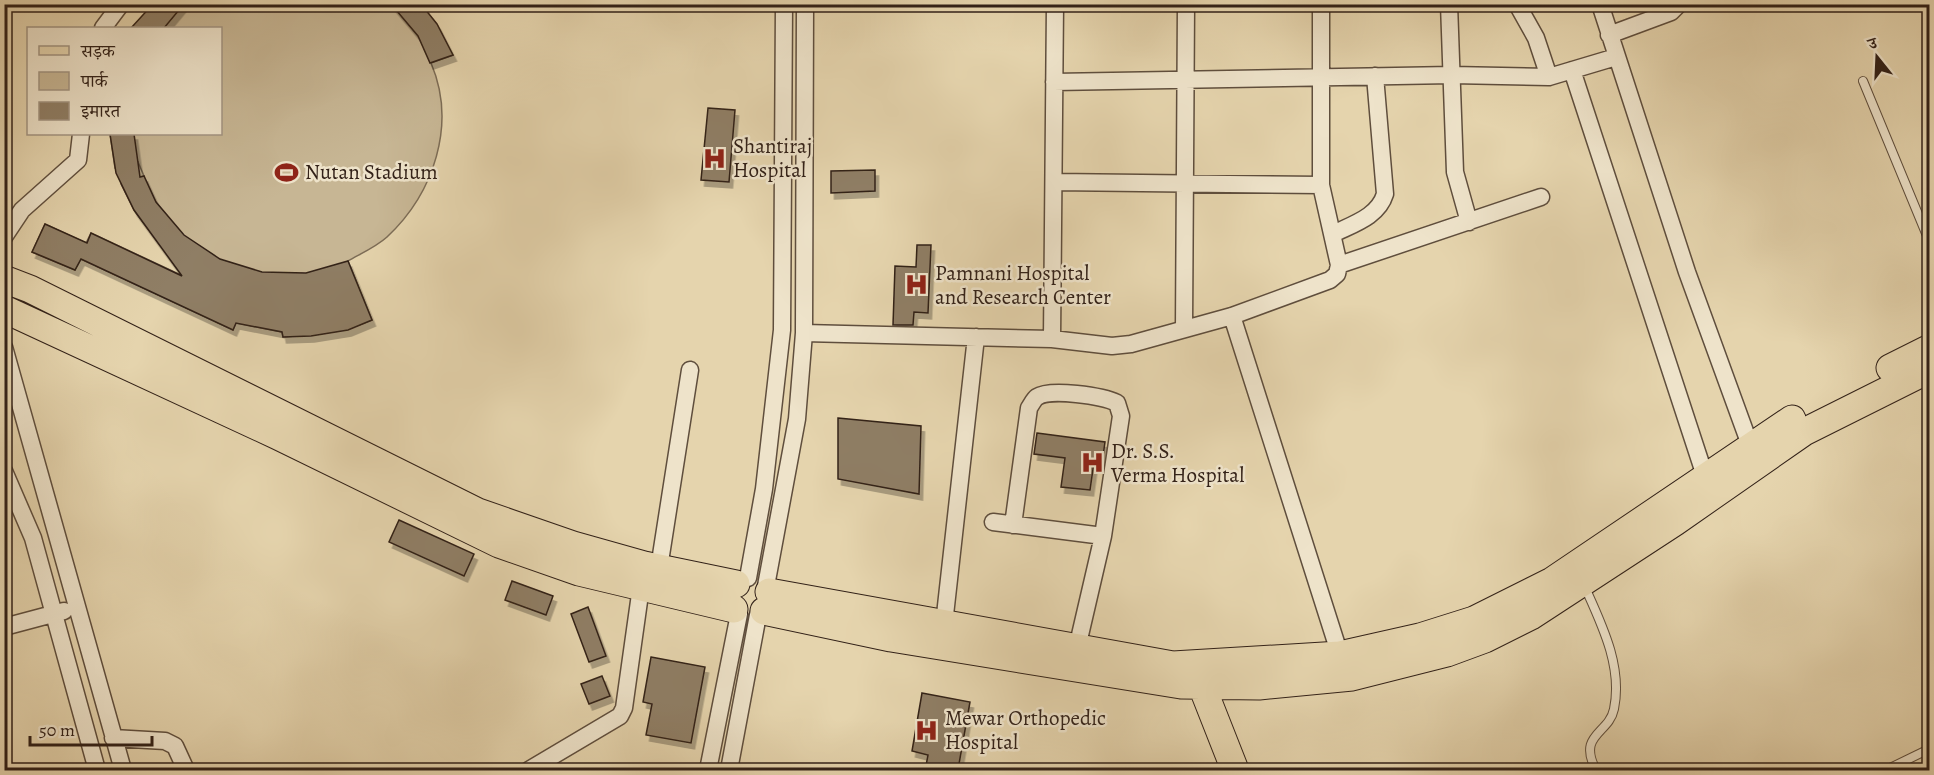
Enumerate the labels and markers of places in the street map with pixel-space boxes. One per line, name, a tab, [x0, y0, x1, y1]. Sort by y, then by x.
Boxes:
place label: Shantiraj Hospital	[733, 132, 812, 184]
hospital icon: Shantiraj Hospital	[702, 145, 728, 171]
place label: Nutan Stadium	[305, 158, 438, 186]
sports icon: Nutan Stadium	[274, 159, 300, 185]
place label: Pamnani Hospital and Research Center	[935, 259, 1111, 311]
hospital icon: Pamnani Hospital and Research Center	[904, 272, 930, 298]
place label: Dr. S.S. Verma Hospital	[1110, 437, 1244, 489]
hospital icon: Dr. S.S. Verma Hospital	[1080, 450, 1106, 476]
place label: Mewar Orthopedic Hospital	[945, 704, 1106, 756]
hospital icon: Mewar Orthopedic Hospital	[914, 717, 940, 743]

